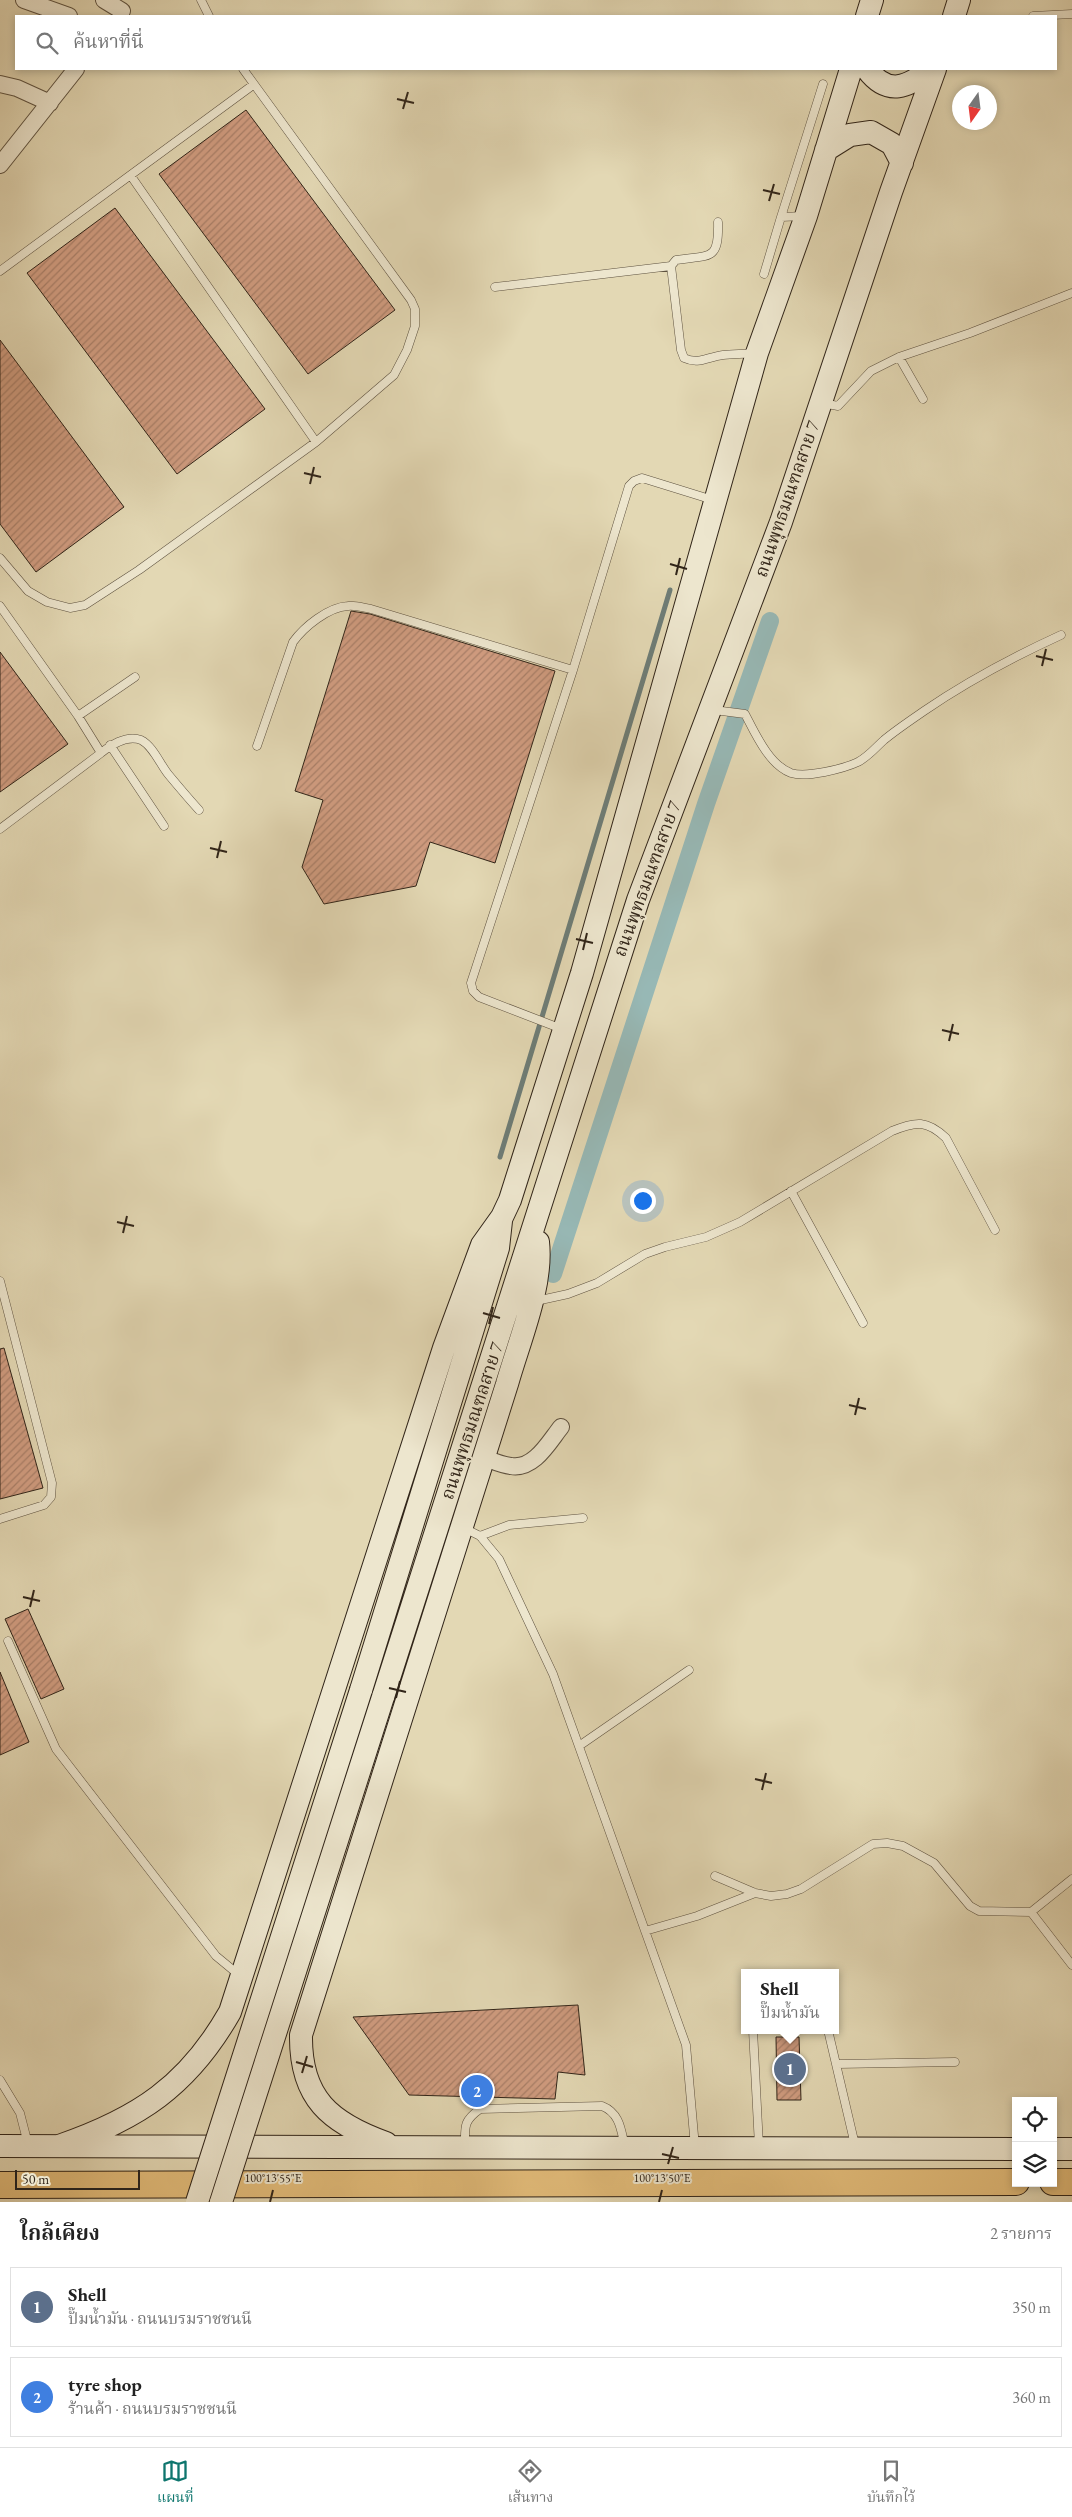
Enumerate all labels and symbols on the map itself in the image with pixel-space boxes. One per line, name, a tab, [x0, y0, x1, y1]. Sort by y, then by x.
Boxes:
north arrow	[952, 85, 997, 130]
street label: ถนนพุทธมณฑลสาย 7	[749, 417, 825, 580]
street label: ถนนพุทธมณฑลสาย 7	[608, 798, 686, 960]
your location	[630, 1188, 656, 1214]
street label: ถนนพุทธมณฑลสาย 7	[435, 1339, 509, 1503]
pin: 1	[774, 2050, 806, 2088]
pin: 2	[461, 2072, 493, 2110]
scale bar	[15, 2167, 140, 2190]
text: 100°13'55"E	[245, 2170, 302, 2186]
text: 100°13'50"E	[634, 2170, 691, 2186]

